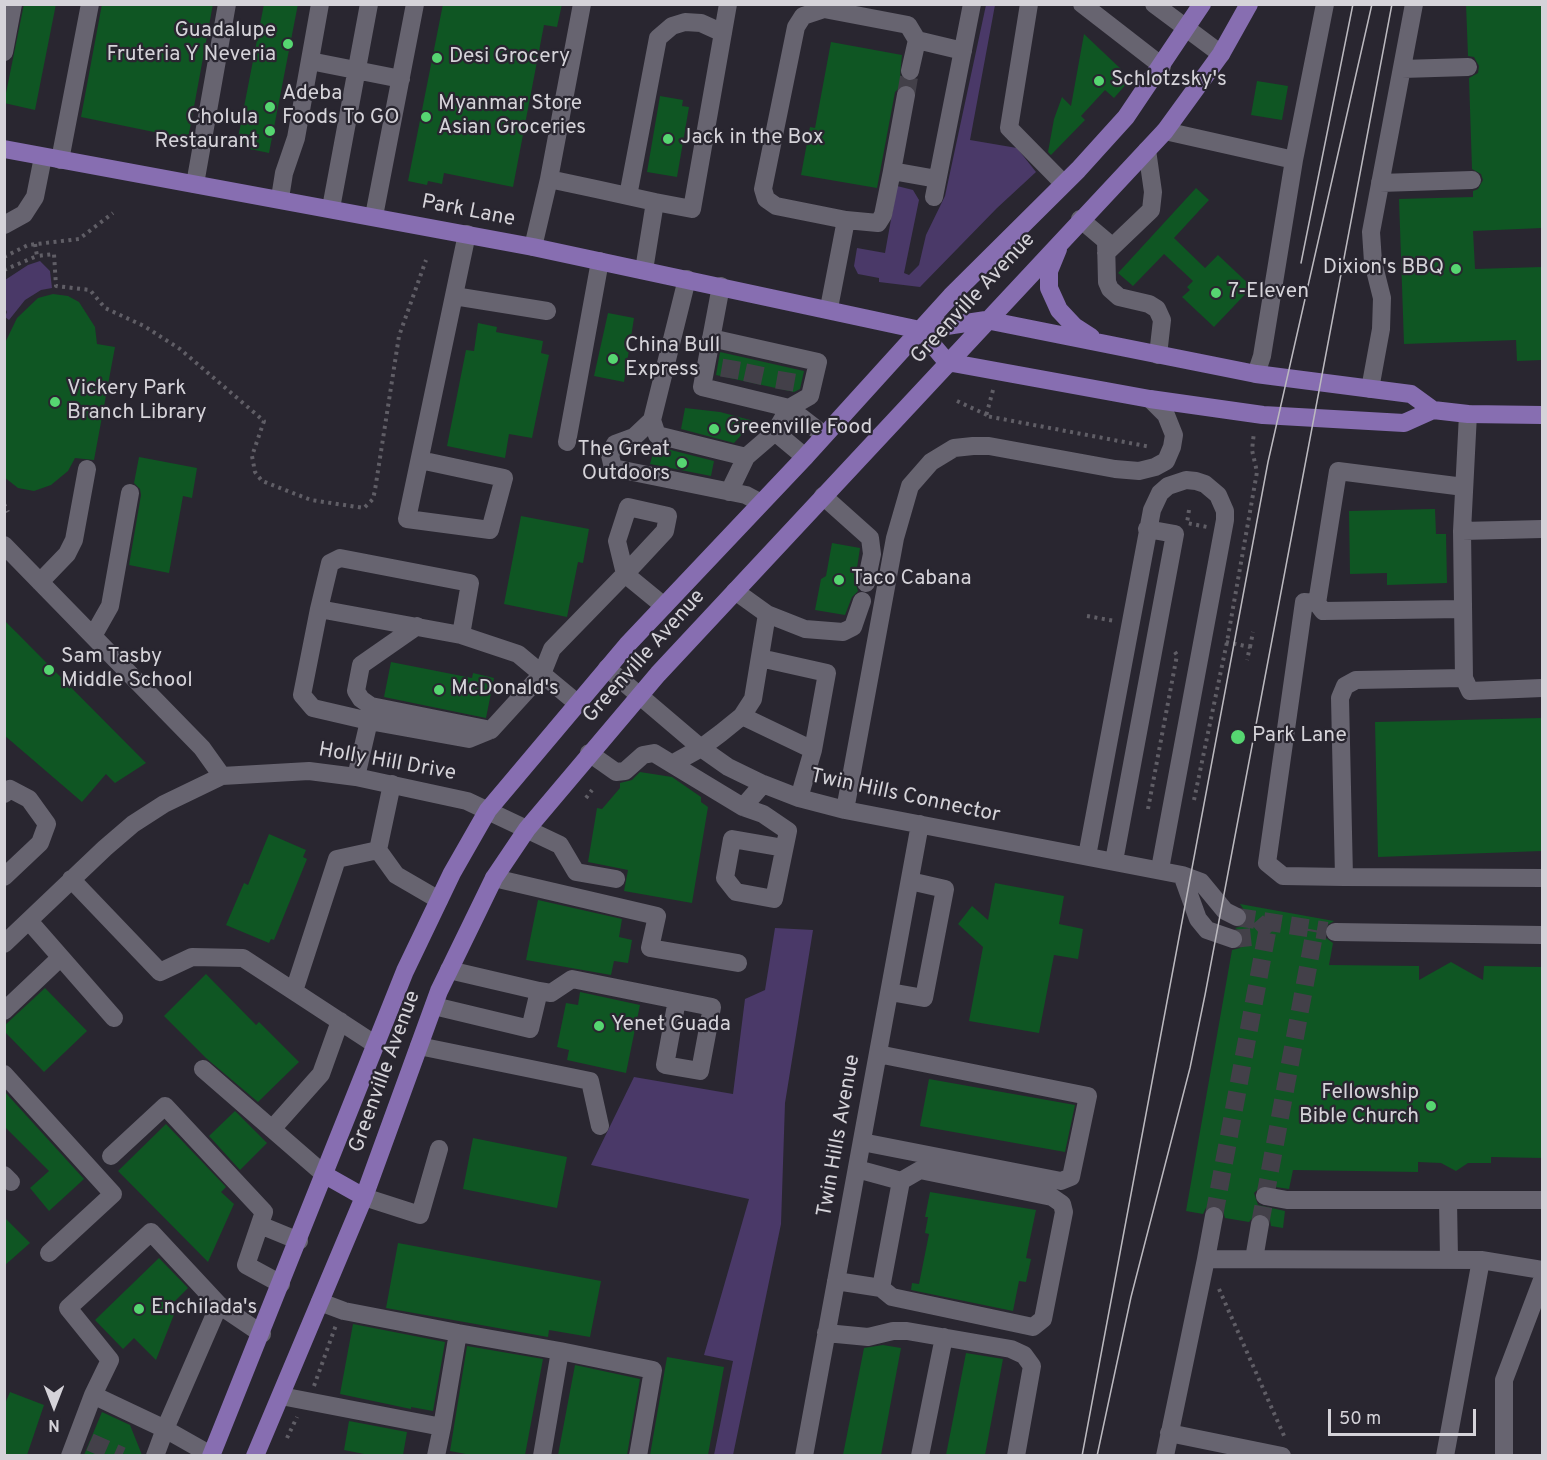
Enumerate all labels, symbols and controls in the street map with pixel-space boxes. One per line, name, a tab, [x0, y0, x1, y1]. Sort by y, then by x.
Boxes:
place label: Guadalupe Fruteria Y Neveria	[107, 19, 276, 69]
marker: Guadalupe Fruteria Y Neveria	[281, 37, 295, 51]
place label: Desi Grocery	[449, 45, 570, 71]
marker: Desi Grocery	[430, 51, 444, 65]
place label: Schlotzsky's	[1111, 68, 1227, 94]
marker: Schlotzsky's	[1092, 74, 1106, 88]
place label: Adeba Foods To GO	[282, 82, 400, 132]
place label: Myanmar Store Asian Groceries	[438, 92, 586, 142]
marker: Adeba Foods To GO	[263, 100, 277, 114]
place label: Cholula Restaurant	[155, 106, 258, 156]
marker: Myanmar Store Asian Groceries	[419, 110, 433, 124]
marker: Cholula Restaurant	[263, 124, 277, 138]
place label: Jack in the Box	[680, 126, 823, 152]
marker: Jack in the Box	[661, 132, 675, 146]
street label: Park Lane	[419, 191, 517, 233]
street label: Greenville Avenue	[907, 228, 1041, 370]
place label: Dixion's BBQ	[1323, 256, 1444, 282]
marker: Dixion's BBQ	[1449, 262, 1463, 276]
place label: 7-Eleven	[1228, 280, 1309, 306]
marker: 7-Eleven	[1209, 286, 1223, 300]
place label: China Bull Express	[625, 334, 720, 384]
marker: China Bull Express	[606, 352, 620, 366]
place label: Vickery Park Branch Library	[67, 377, 207, 427]
marker: Vickery Park Branch Library	[48, 395, 62, 409]
place label: Greenville Food	[726, 416, 872, 442]
marker: Greenville Food	[707, 422, 721, 436]
place label: The Great Outdoors	[577, 438, 670, 488]
marker: The Great Outdoors	[675, 456, 689, 470]
place label: Taco Cabana	[851, 567, 972, 593]
marker: Taco Cabana	[832, 573, 846, 587]
street label: Greenville Avenue	[579, 585, 711, 729]
place label: Sam Tasby Middle School	[61, 645, 193, 695]
marker: Sam Tasby Middle School	[42, 663, 56, 677]
place label: McDonald's	[451, 677, 559, 703]
marker: McDonald's	[432, 683, 446, 697]
place label: Park Lane	[1252, 724, 1347, 750]
marker: Park Lane	[1229, 728, 1247, 746]
street label: Holly Hill Drive	[316, 739, 458, 787]
street label: Twin Hills Connector	[808, 765, 1002, 829]
street label: Greenville Avenue	[345, 988, 427, 1156]
place label: Yenet Guada	[611, 1013, 731, 1039]
marker: Yenet Guada	[592, 1019, 606, 1033]
street label: Twin Hills Avenue	[813, 1053, 867, 1219]
place label: Fellowship Bible Church	[1299, 1081, 1419, 1131]
marker: Fellowship Bible Church	[1424, 1099, 1438, 1113]
place label: Enchilada's	[151, 1296, 257, 1322]
marker: Enchilada's	[132, 1302, 146, 1316]
north arrow	[24, 1376, 84, 1436]
scale bar	[1331, 1397, 1480, 1435]
text: 50 m	[1339, 1408, 1381, 1431]
text: N	[48, 1414, 60, 1434]

